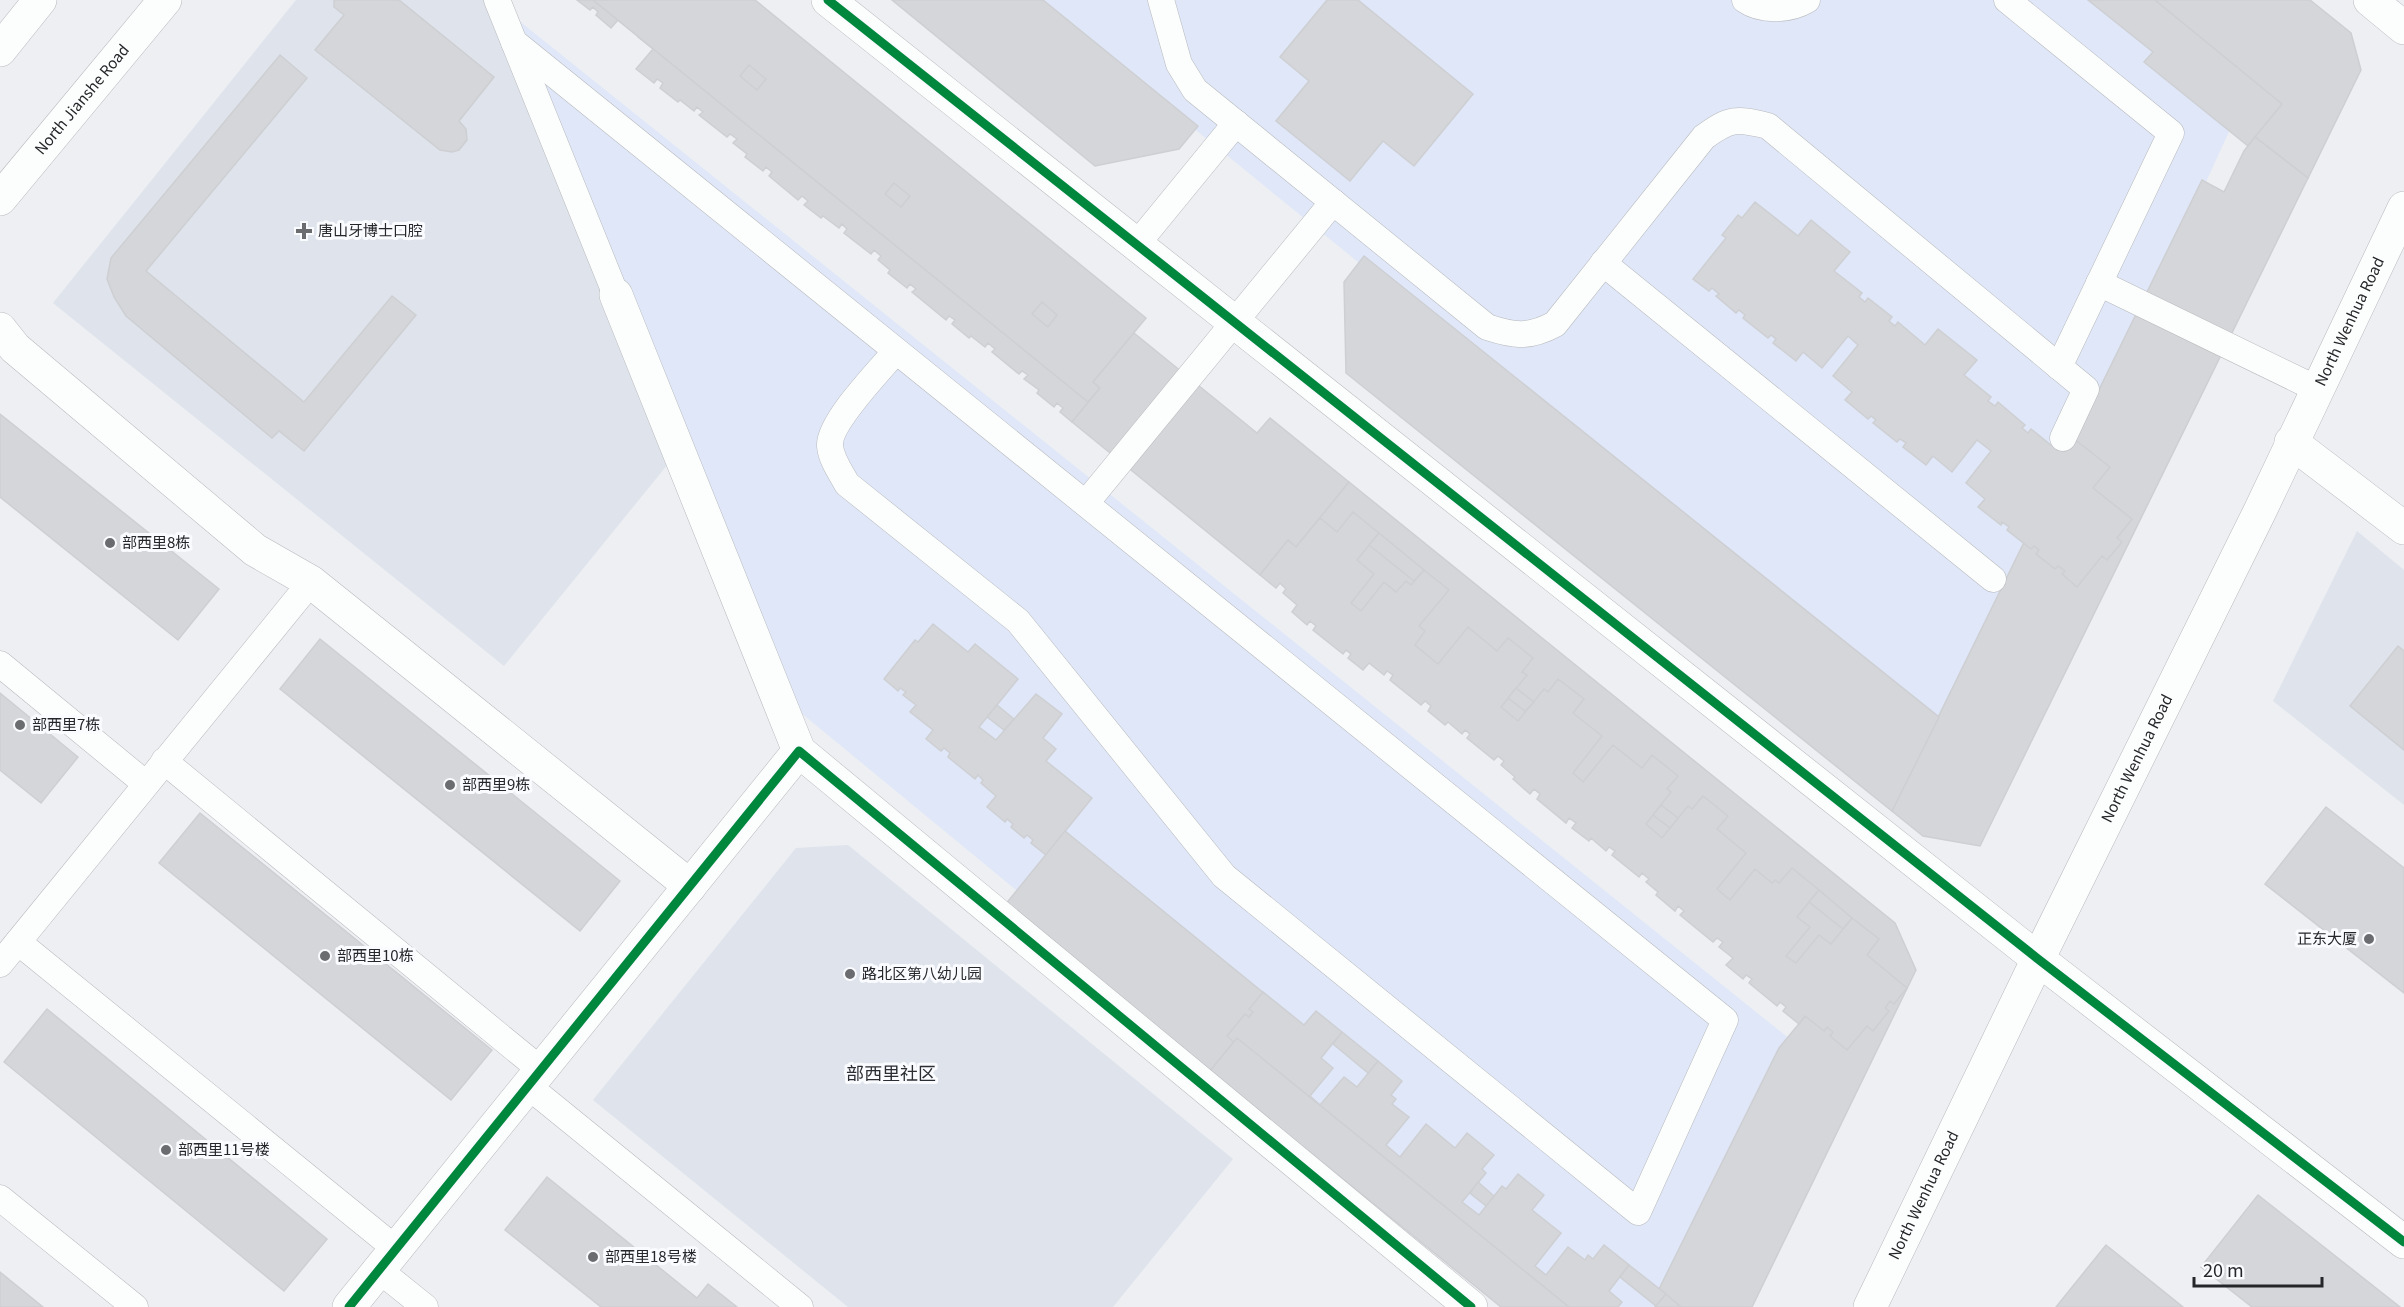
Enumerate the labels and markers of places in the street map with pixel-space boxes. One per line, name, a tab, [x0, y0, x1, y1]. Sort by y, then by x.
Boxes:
place label: 唐山牙博士口腔	[318, 219, 423, 240]
marker: 唐山牙博士口腔	[295, 222, 313, 240]
place label: 部西里8栋	[122, 531, 190, 552]
marker: 部西里8栋	[103, 536, 117, 550]
place label: 部西里7栋	[32, 713, 100, 734]
marker: 部西里7栋	[13, 718, 27, 732]
place label: 部西里9栋	[462, 773, 530, 794]
marker: 部西里9栋	[443, 778, 457, 792]
place label: 正东大厦	[2297, 927, 2357, 948]
marker: 正东大厦	[2362, 932, 2376, 946]
place label: 部西里10栋	[337, 944, 414, 965]
marker: 部西里10栋	[318, 949, 332, 963]
place label: 路北区第八幼儿园	[862, 962, 982, 983]
marker: 路北区第八幼儿园	[843, 967, 857, 981]
place label: 部西里11号楼	[178, 1138, 270, 1159]
marker: 部西里11号楼	[159, 1143, 173, 1157]
place label: 部西里18号楼	[605, 1245, 697, 1266]
marker: 部西里18号楼	[586, 1250, 600, 1264]

